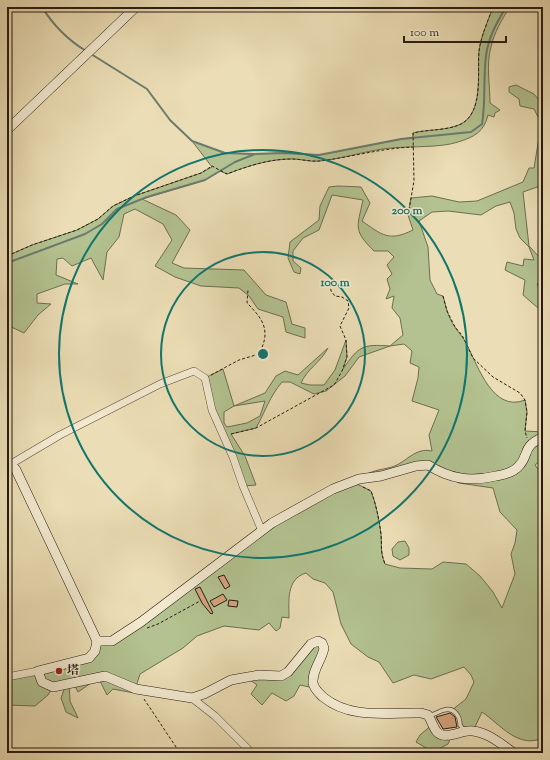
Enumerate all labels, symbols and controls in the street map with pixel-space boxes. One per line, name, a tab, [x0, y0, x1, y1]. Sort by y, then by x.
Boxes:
scale bar	[404, 18, 506, 44]
text: 100 m	[410, 24, 439, 42]
text: 200 m	[392, 202, 422, 220]
text: 100 m	[319, 274, 350, 292]
centre of rings	[256, 347, 270, 361]
place label: 塔	[67, 662, 79, 680]
marker: 塔	[54, 666, 64, 676]

